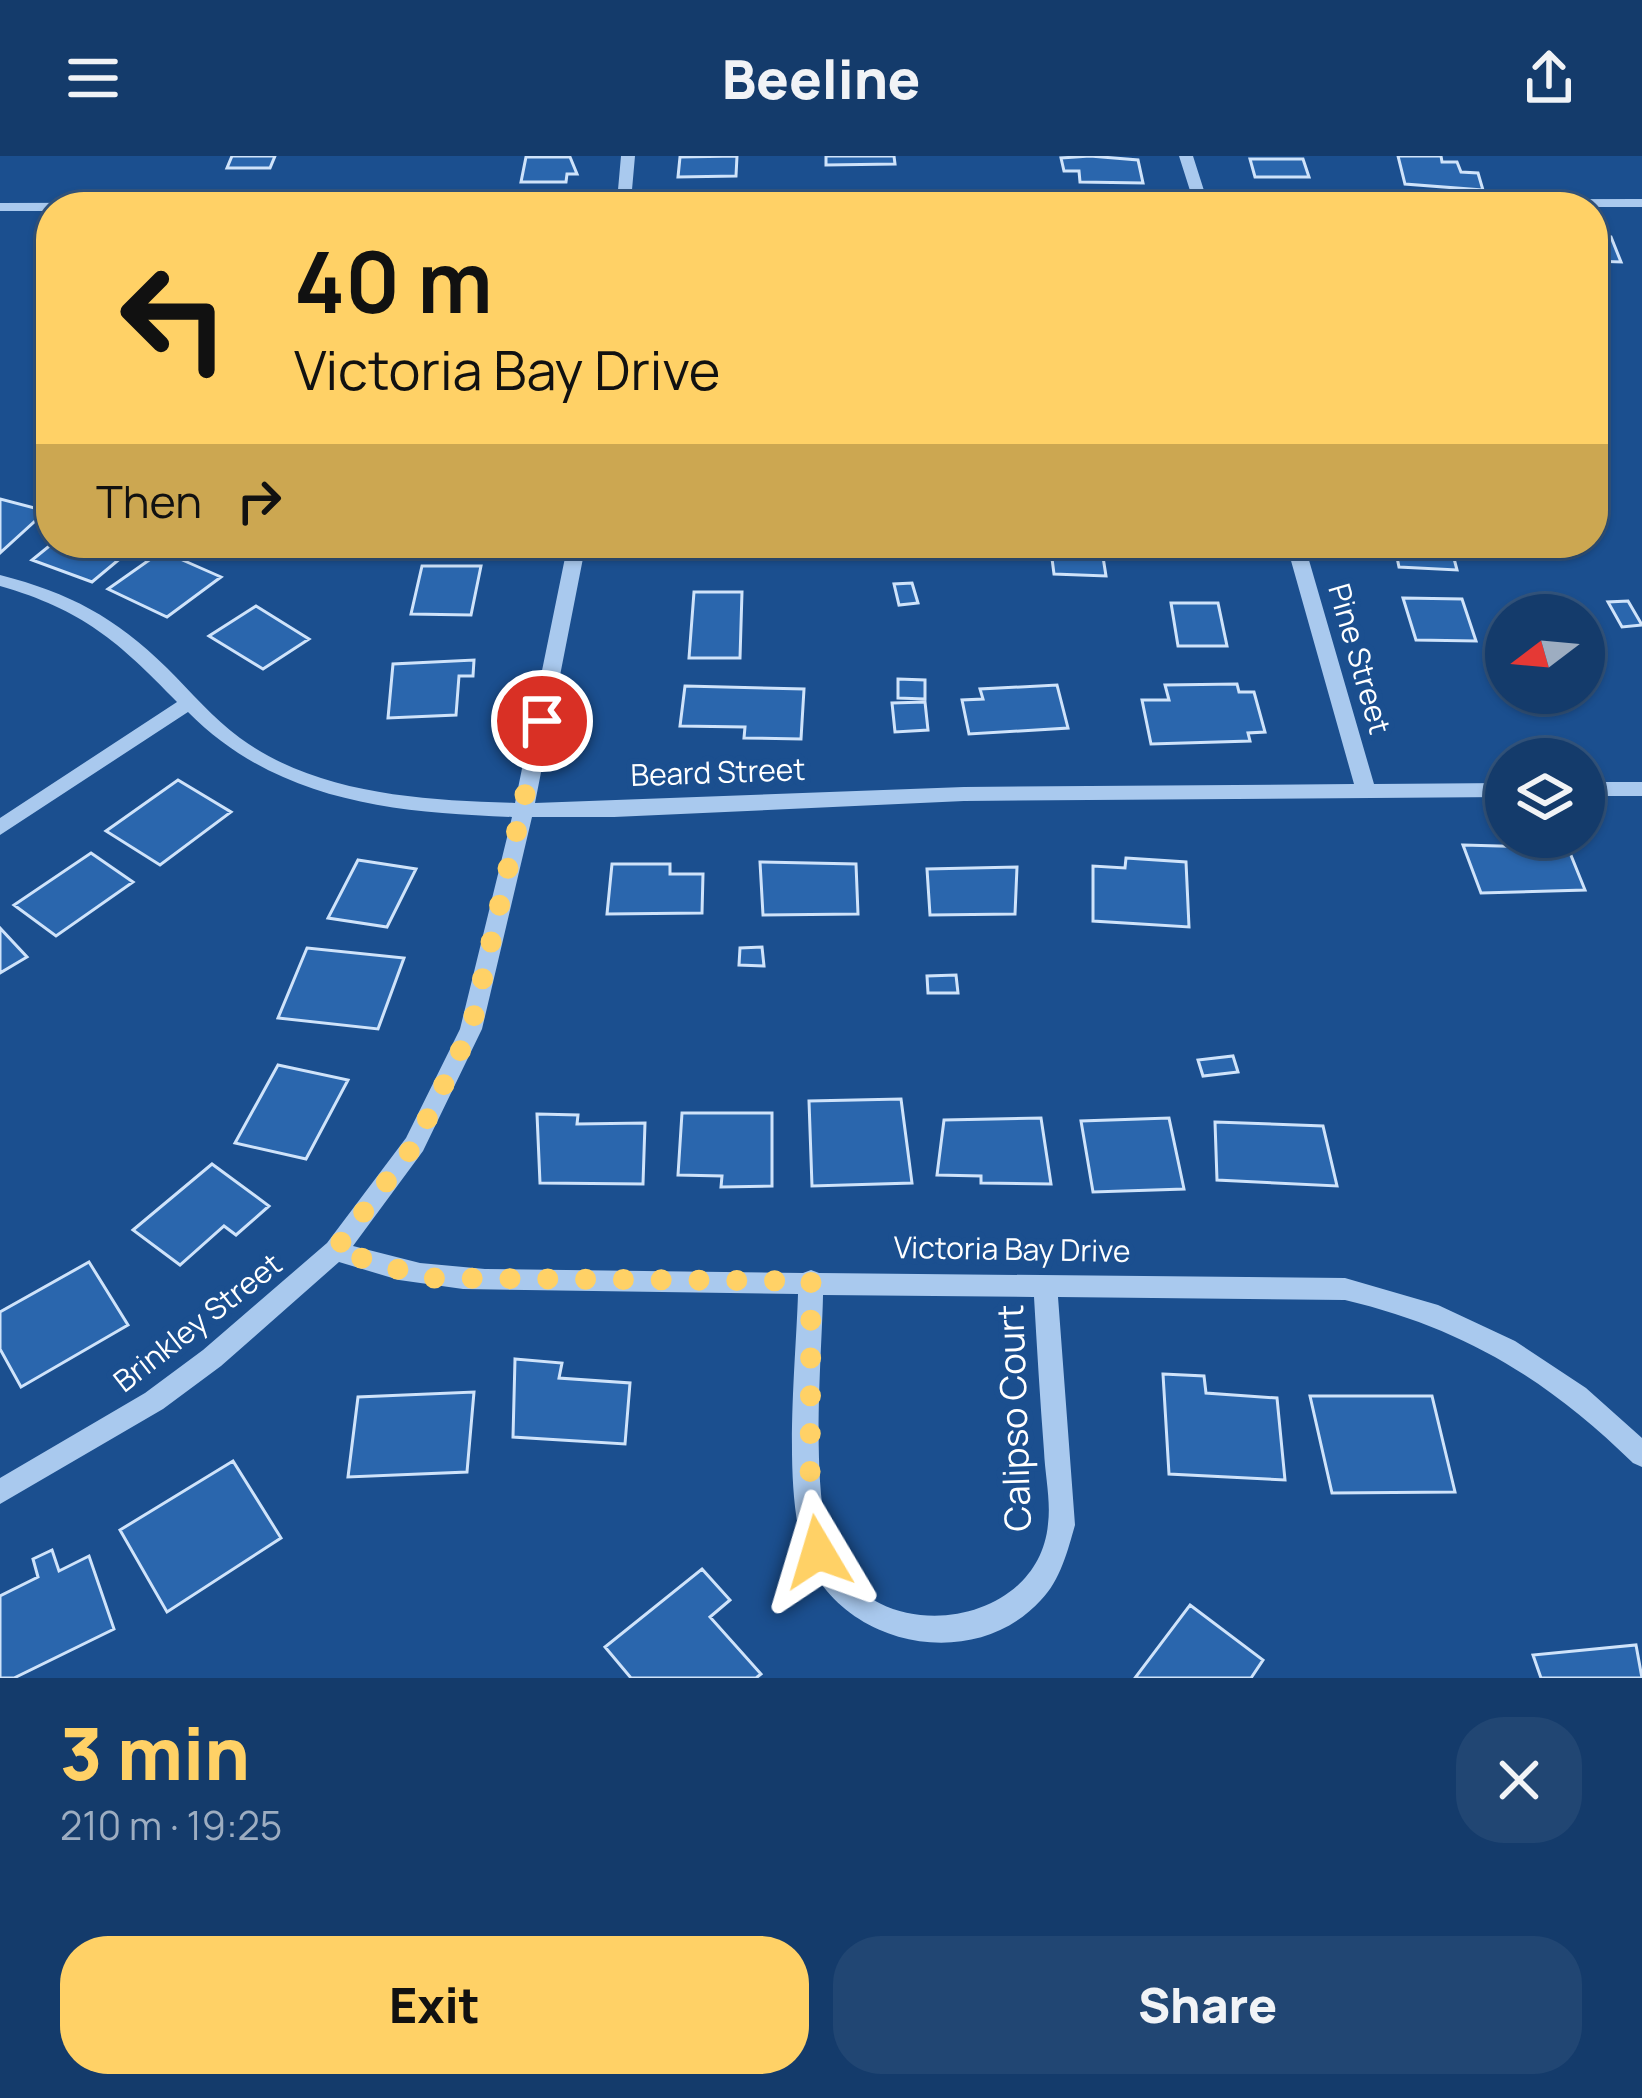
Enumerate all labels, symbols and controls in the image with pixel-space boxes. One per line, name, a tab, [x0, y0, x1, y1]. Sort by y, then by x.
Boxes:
text: Beeline	[722, 41, 920, 115]
icon: menu	[60, 45, 126, 111]
icon: share	[1516, 45, 1582, 111]
text: 40 m	[294, 223, 493, 338]
icon: left	[96, 240, 252, 396]
text: Victoria Bay Drive	[294, 332, 720, 406]
icon: right	[226, 468, 292, 534]
text: Then	[96, 470, 202, 532]
street label: Pine Street	[1319, 579, 1401, 738]
north arrow	[1485, 594, 1605, 714]
map controls	[1485, 594, 1605, 858]
pin	[491, 670, 593, 772]
icon: arrive	[509, 688, 575, 754]
button: layers	[1485, 738, 1605, 858]
street label: Beard Street	[630, 748, 806, 795]
street label: Victoria Bay Drive	[893, 1226, 1131, 1271]
street label: Brinkley Street	[104, 1243, 290, 1400]
street label: Calipso Court	[985, 1304, 1042, 1532]
position arrow	[755, 1489, 881, 1615]
text: 3 min	[60, 1703, 250, 1802]
button: close	[1456, 1717, 1582, 1843]
text: 210 m · 19:25	[60, 1798, 282, 1852]
button: Exit	[60, 1936, 809, 2074]
button: Share	[833, 1936, 1582, 2074]

